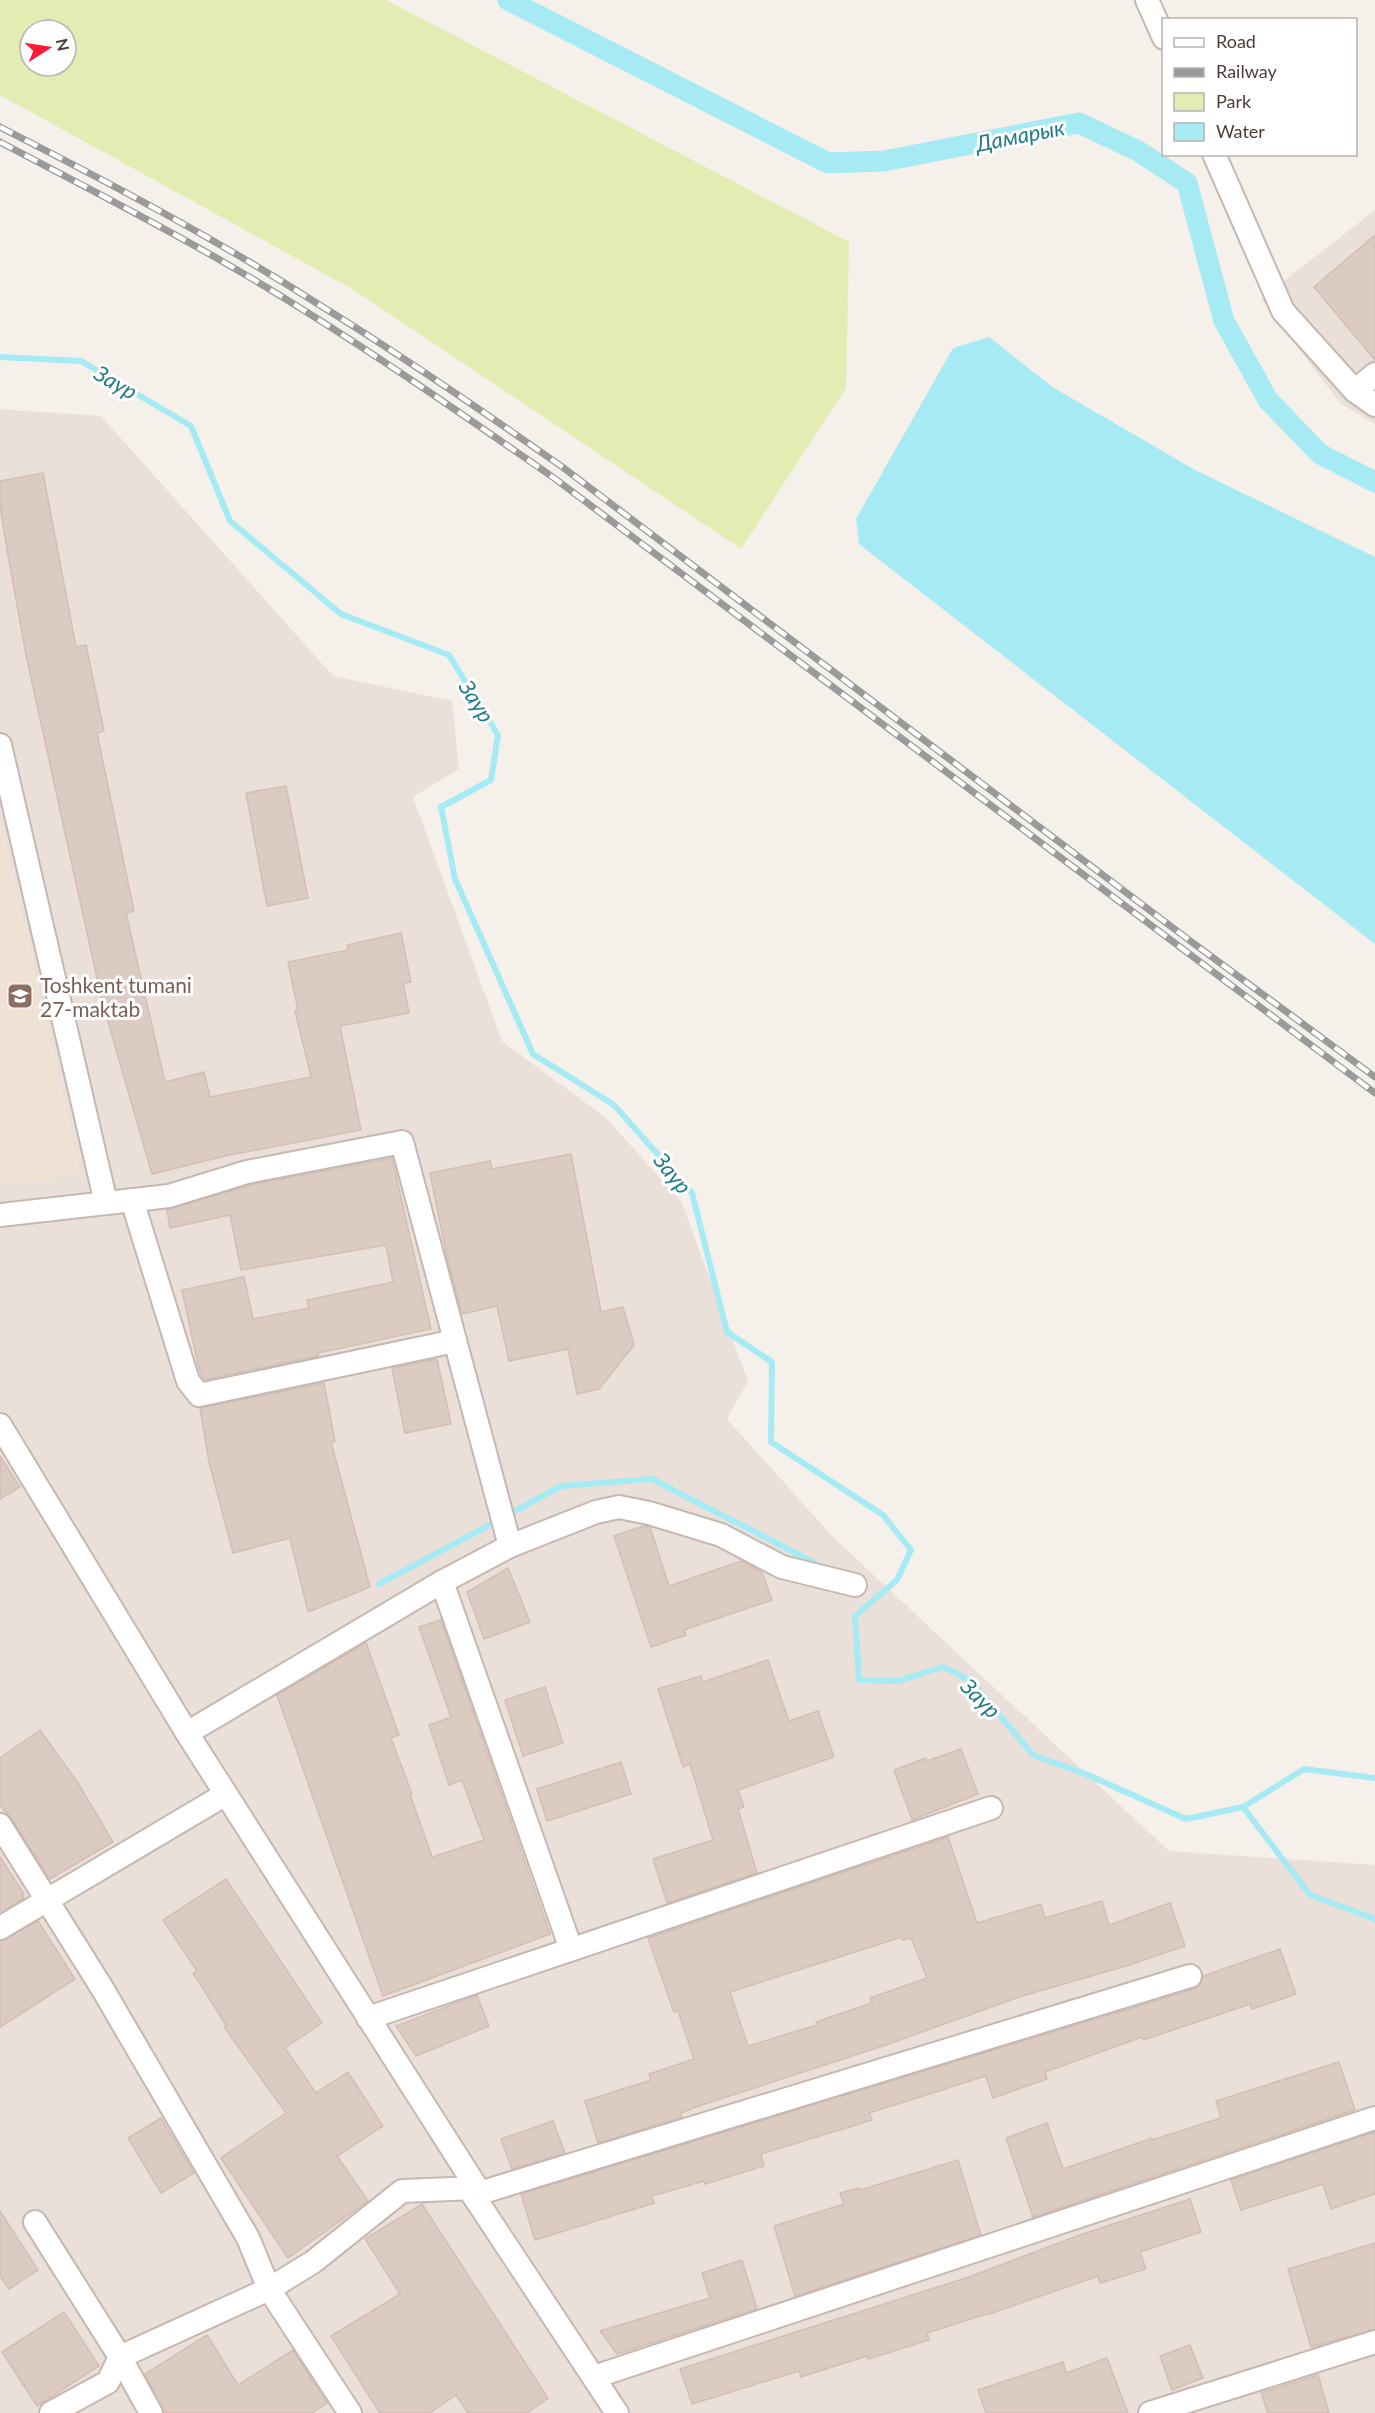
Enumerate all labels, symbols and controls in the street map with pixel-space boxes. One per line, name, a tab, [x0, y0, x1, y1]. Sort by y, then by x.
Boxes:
north arrow	[18, 18, 78, 78]
legend	[1162, 18, 1357, 156]
text: Road	[1216, 30, 1256, 52]
text: N	[53, 37, 74, 53]
text: Railway	[1216, 60, 1277, 82]
text: Park	[1216, 90, 1252, 112]
water label: Дамарык	[971, 113, 1067, 157]
text: Water	[1216, 120, 1265, 142]
water label: Заур	[89, 359, 142, 405]
water label: Заур	[453, 674, 500, 727]
place label: Toshkent tumani 27-maktab	[40, 972, 192, 1021]
school or university icon: Toshkent tumani 27-maktab	[5, 981, 35, 1011]
water label: Заур	[648, 1146, 698, 1199]
water label: Заур	[955, 1672, 1006, 1723]

